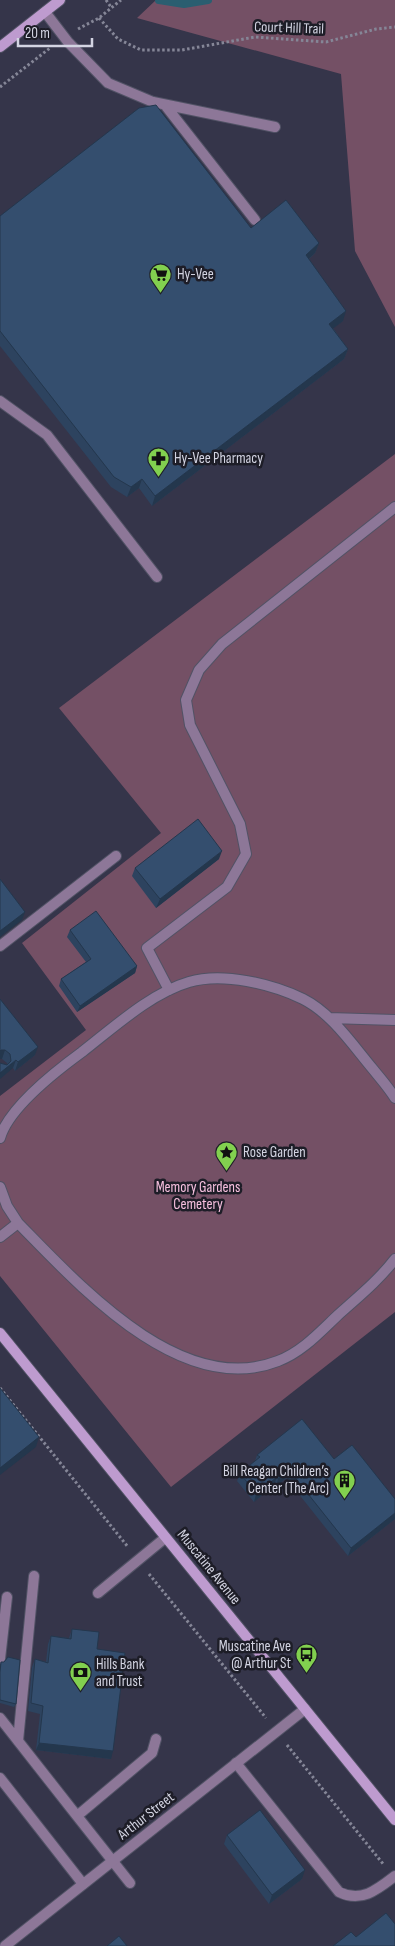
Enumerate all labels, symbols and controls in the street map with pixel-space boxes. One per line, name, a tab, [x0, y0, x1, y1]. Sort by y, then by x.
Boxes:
scale bar	[18, 15, 91, 47]
street label: Court Hill Trail	[254, 17, 324, 39]
text: 20 m	[25, 24, 50, 43]
supermarket icon: Hy-Vee	[149, 262, 173, 293]
place label: Hy-Vee	[177, 265, 214, 284]
pharmacy icon: Hy-Vee Pharmacy	[146, 446, 170, 477]
place label: Hy-Vee Pharmacy	[174, 449, 263, 468]
place icon: Rose Garden	[215, 1140, 239, 1171]
place label: Rose Garden	[243, 1143, 306, 1162]
park label: Memory Gardens Cemetery	[156, 1178, 240, 1214]
place label: Bill Reagan Children’s Center (The Arc)	[223, 1462, 329, 1498]
building icon: Bill Reagan Children’s Center (The Arc)	[333, 1468, 357, 1499]
street label: Muscatine Avenue	[173, 1526, 245, 1608]
place label: Muscatine Ave @ Arthur St	[219, 1637, 291, 1673]
bus stop icon: Muscatine Ave @ Arthur St	[295, 1643, 319, 1674]
place label: Hills Bank and Trust	[96, 1655, 145, 1691]
bank icon: Hills Bank and Trust	[68, 1661, 92, 1692]
street label: Arthur Street	[113, 1788, 179, 1845]

